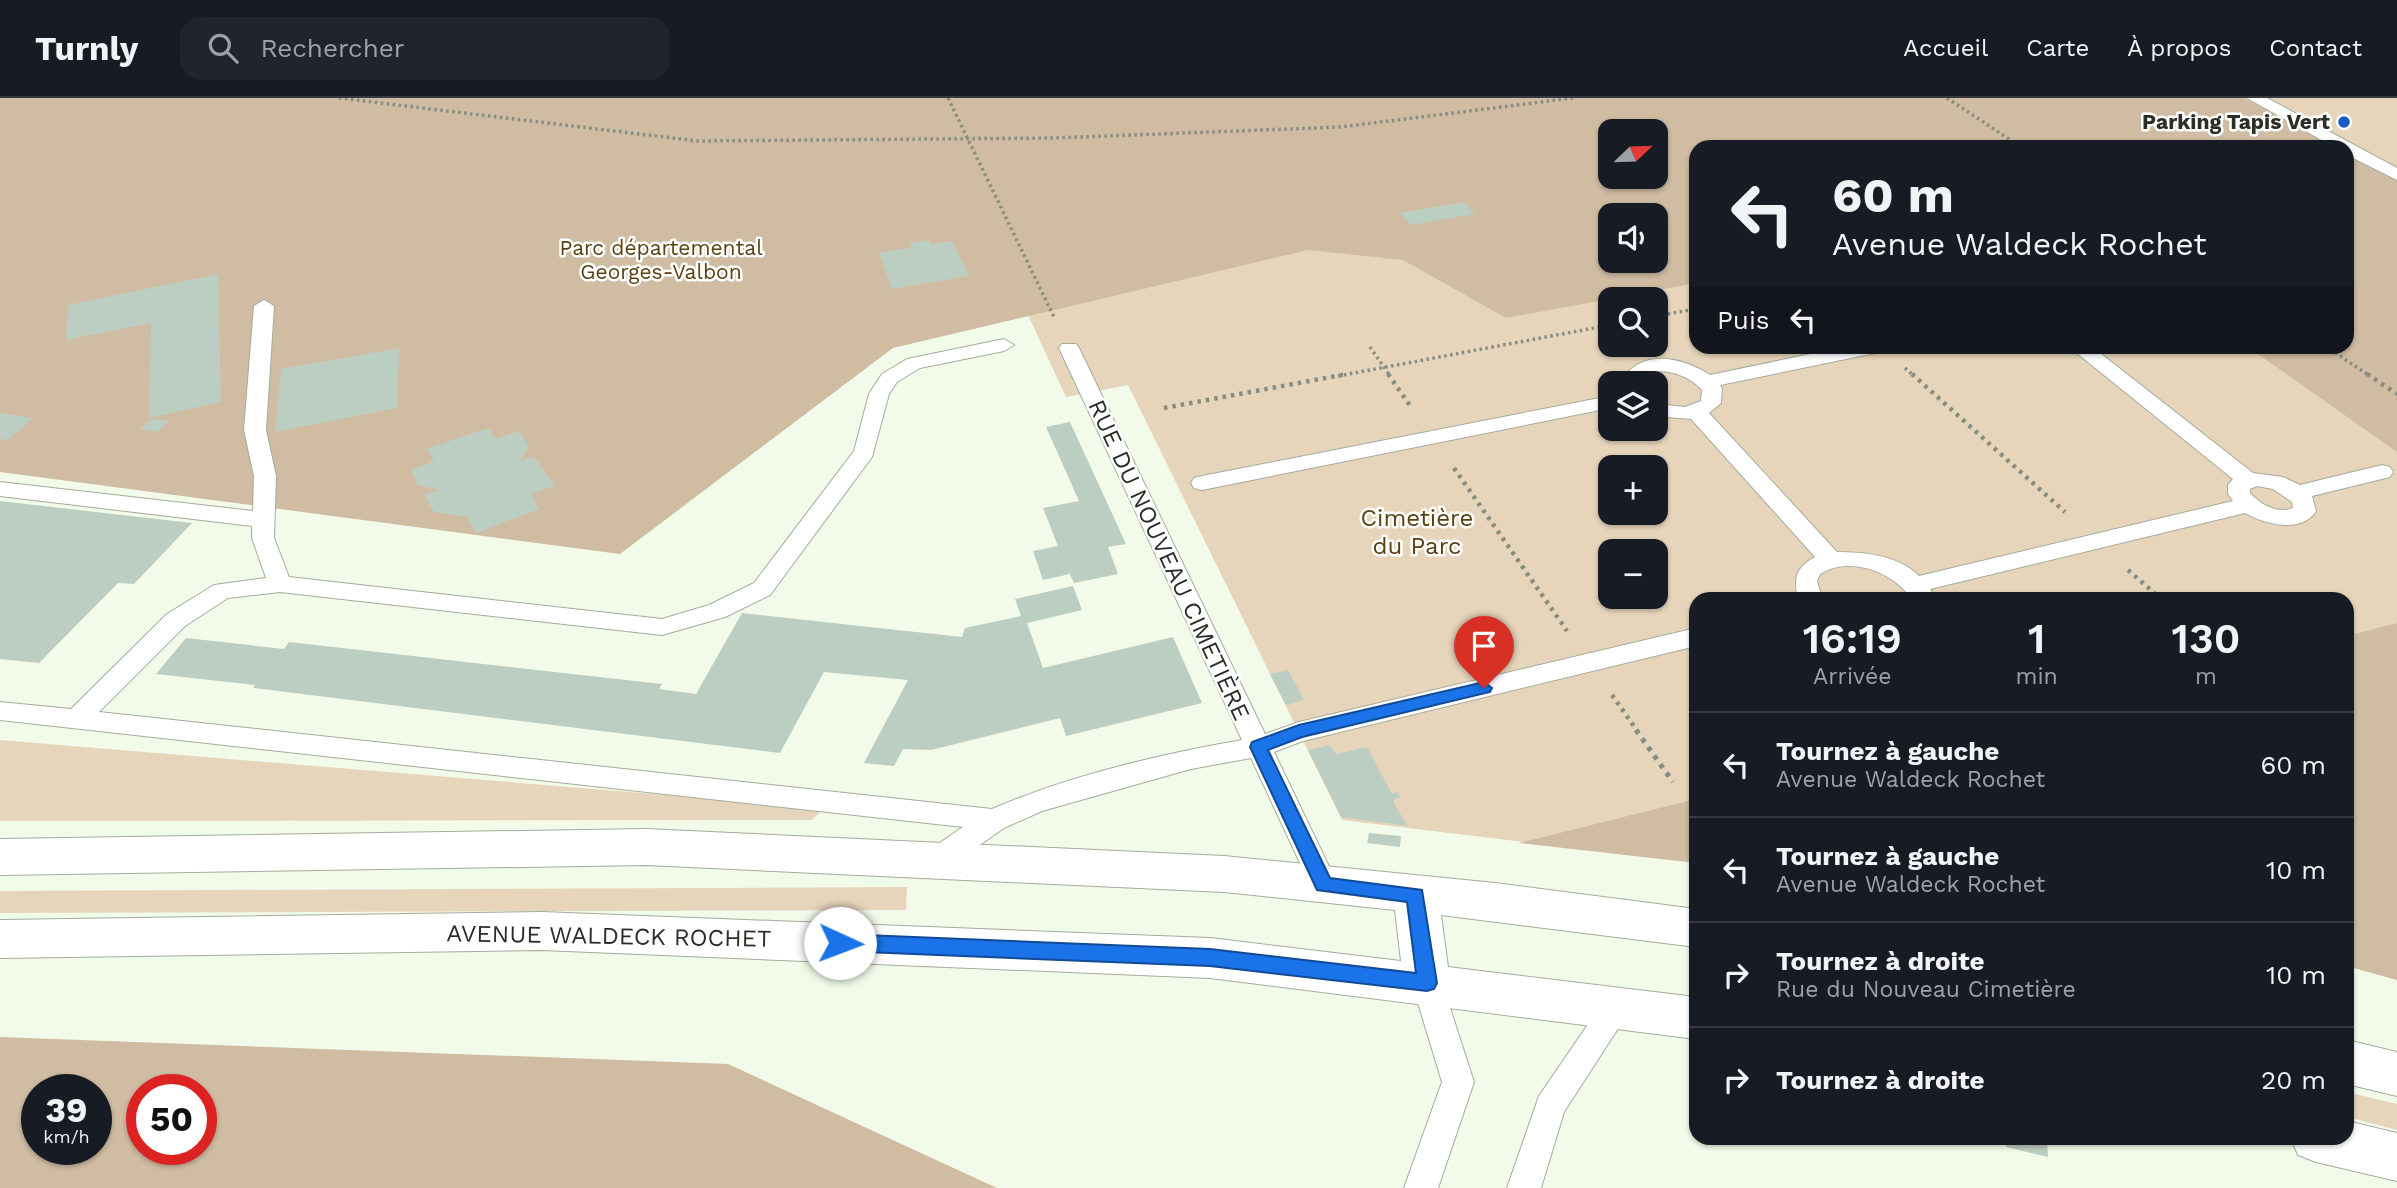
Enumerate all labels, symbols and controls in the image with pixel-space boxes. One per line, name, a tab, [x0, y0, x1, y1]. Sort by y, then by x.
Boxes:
search box	[180, 17, 670, 80]
text: Turnly	[35, 29, 138, 68]
icon: search	[204, 29, 242, 67]
text: Rechercher	[260, 33, 404, 63]
text: Accueil	[1903, 34, 1988, 62]
text: Carte	[2026, 34, 2089, 62]
text: À propos	[2127, 34, 2231, 62]
text: Contact	[2269, 34, 2362, 62]
place label: Parking Tapis Vert	[2142, 109, 2330, 134]
marker: Parking Tapis Vert	[2336, 114, 2352, 130]
north arrow	[1598, 119, 1668, 189]
map controls	[1598, 119, 1668, 609]
text: 60 m	[1832, 166, 1954, 224]
icon: left	[1717, 168, 1808, 259]
button: sound	[1598, 203, 1668, 273]
text: Avenue Waldeck Rochet	[1832, 225, 2207, 263]
park label: Parc départemental Georges-Valbon	[559, 235, 763, 284]
button: search	[1598, 287, 1668, 357]
icon: left	[1784, 301, 1822, 339]
text: Puis	[1717, 305, 1770, 335]
button: layers	[1598, 371, 1668, 441]
street label: RUE DU NOUVEAU CIMETIÈRE	[1082, 395, 1256, 725]
button: +	[1598, 455, 1668, 525]
park label: Cimetière du Parc	[1361, 504, 1473, 560]
button: −	[1598, 539, 1668, 609]
text: 16:19	[1803, 614, 1902, 663]
text: 1	[2028, 614, 2045, 663]
text: 130	[2171, 614, 2240, 663]
pin	[1454, 616, 1514, 688]
icon: arrive	[1465, 627, 1503, 665]
text: Arrivée	[1813, 663, 1892, 690]
text: min	[2016, 663, 2058, 690]
text: m	[2195, 663, 2217, 690]
text: Tournez à gauche	[1776, 736, 1999, 766]
icon: left	[1717, 746, 1755, 784]
text: 60 m	[2260, 750, 2326, 780]
text: Avenue Waldeck Rochet	[1776, 766, 2045, 793]
text: Tournez à gauche	[1776, 841, 1999, 871]
icon: left	[1717, 851, 1755, 889]
text: 10 m	[2266, 855, 2326, 885]
text: Avenue Waldeck Rochet	[1776, 871, 2045, 898]
position arrow	[803, 906, 877, 980]
street label: AVENUE WALDECK ROCHET	[446, 919, 772, 953]
text: Tournez à droite	[1776, 946, 1985, 976]
icon: right	[1717, 956, 1755, 994]
text: 10 m	[2266, 960, 2326, 990]
text: Rue du Nouveau Cimetière	[1776, 976, 2076, 1003]
icon: right	[1717, 1061, 1755, 1099]
text: Tournez à droite	[1776, 1065, 1985, 1095]
text: 20 m	[2261, 1065, 2326, 1095]
speed limit sign: 50	[126, 1074, 217, 1165]
text: 39	[45, 1089, 88, 1131]
text: km/h	[43, 1126, 90, 1147]

